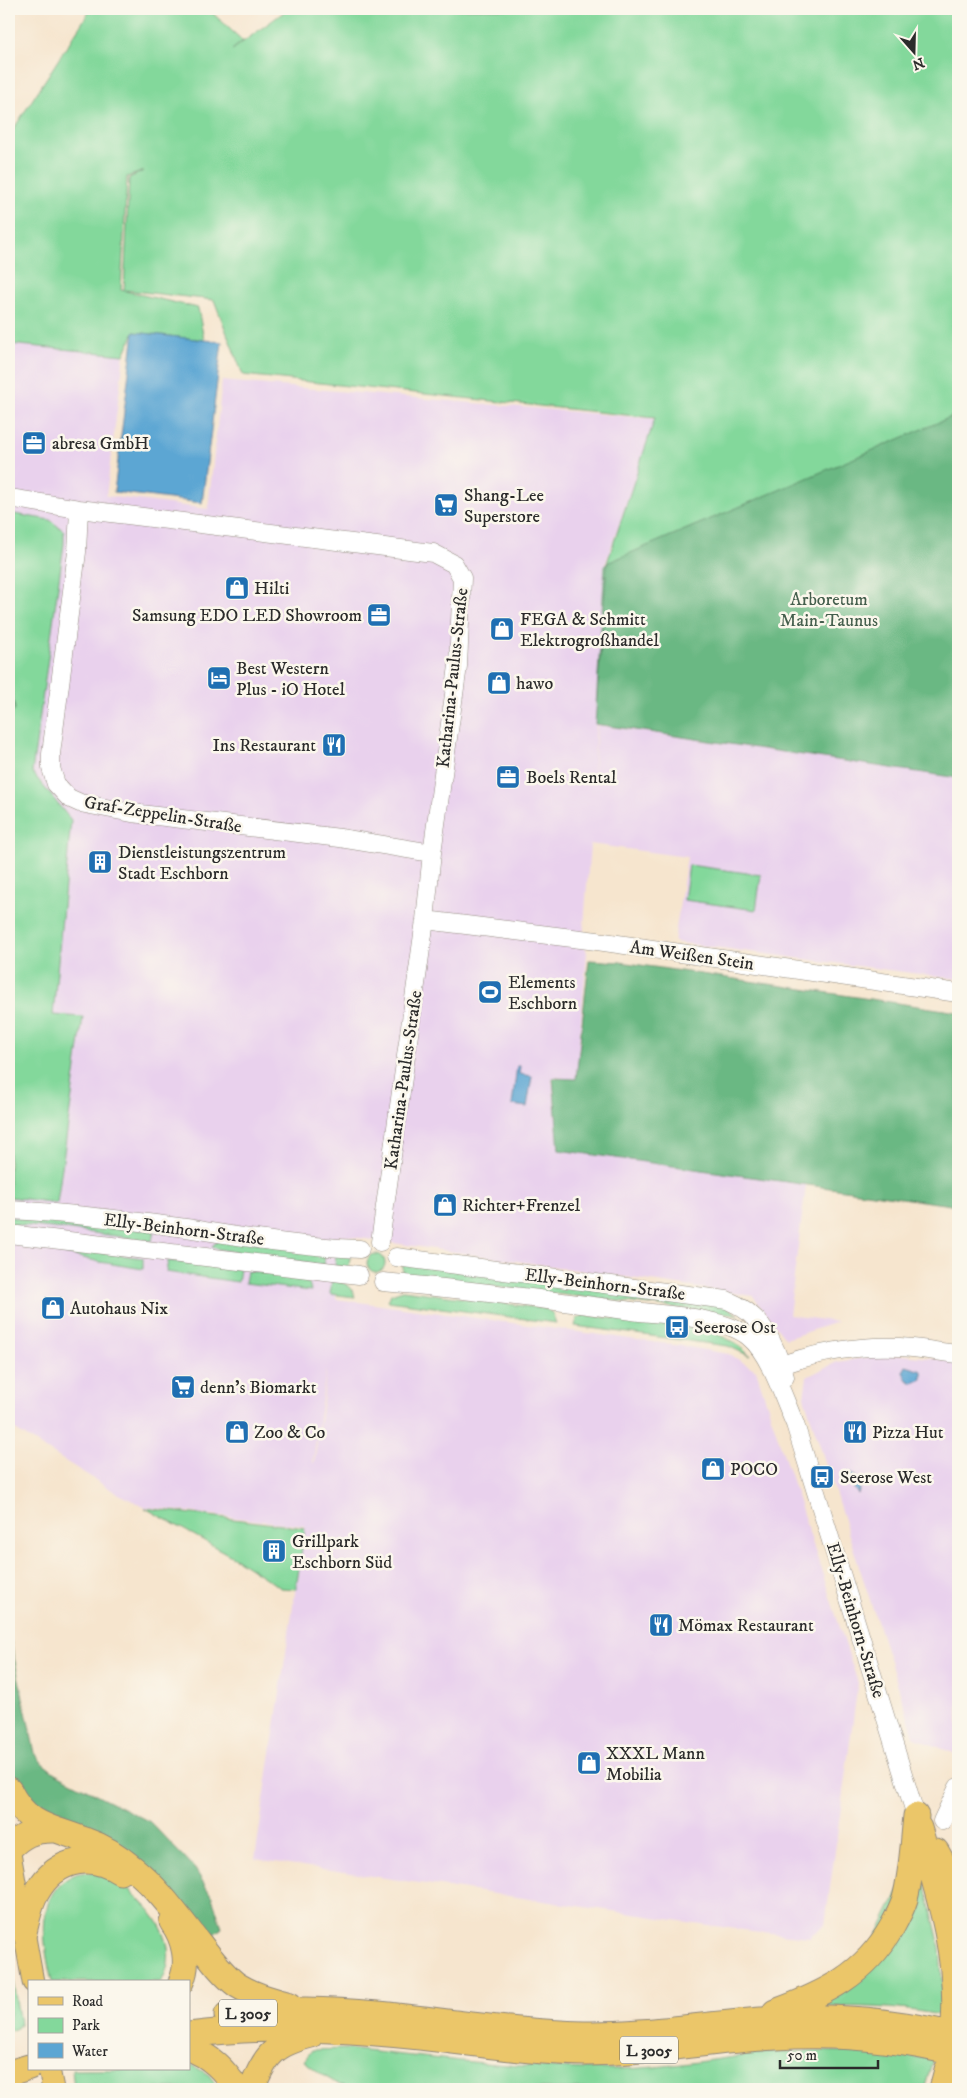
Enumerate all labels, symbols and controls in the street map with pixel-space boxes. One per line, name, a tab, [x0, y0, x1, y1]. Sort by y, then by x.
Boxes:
north arrow	[890, 28, 940, 78]
text: N	[909, 53, 927, 74]
office icon: abresa GmbH	[21, 430, 47, 456]
place label: abresa GmbH	[52, 433, 149, 455]
place label: Shang-Lee Superstore	[464, 485, 544, 528]
supermarket icon: Shang-Lee Superstore	[433, 492, 459, 518]
shop icon: Hilti	[224, 575, 250, 601]
place label: Hilti	[254, 578, 290, 600]
street label: Katharina-Paulus-Straße	[433, 587, 473, 769]
park label: Arboretum Main-Taunus	[780, 589, 878, 632]
office icon: Samsung EDO LED Showroom	[366, 602, 392, 628]
place label: Samsung EDO LED Showroom	[132, 605, 362, 627]
place label: FEGA & Schmitt Elektrogroßhandel	[520, 609, 660, 652]
shop icon: FEGA & Schmitt Elektrogroßhandel	[489, 616, 515, 642]
place label: Best Western Plus - iO Hotel	[236, 658, 346, 701]
hotel icon: Best Western Plus - iO Hotel	[206, 665, 232, 691]
shop icon: hawo	[486, 670, 512, 696]
place label: hawo	[516, 673, 554, 695]
restaurant icon: Ins Restaurant	[321, 732, 347, 758]
place label: Ins Restaurant	[212, 735, 316, 757]
office icon: Boels Rental	[495, 764, 521, 790]
place label: Boels Rental	[526, 767, 617, 789]
street label: Graf-Zeppelin-Straße	[83, 792, 243, 838]
place label: Dienstleistungszentrum Stadt Eschborn	[118, 842, 286, 885]
building icon: Dienstleistungszentrum Stadt Eschborn	[87, 849, 113, 875]
street label: Am Weißen Stein	[629, 936, 756, 976]
place label: Elements Eschborn	[508, 972, 578, 1015]
sports icon: Elements Eschborn	[477, 979, 503, 1005]
street label: Katharina-Paulus-Straße	[381, 989, 427, 1171]
shop icon: Richter+Frenzel	[432, 1192, 458, 1218]
place label: Richter+Frenzel	[462, 1195, 581, 1217]
street label: Elly-Beinhorn-Straße	[102, 1209, 265, 1251]
street label: Elly-Beinhorn-Straße	[523, 1264, 686, 1306]
shop icon: Autohaus Nix	[40, 1295, 66, 1321]
place label: Autohaus Nix	[70, 1298, 168, 1320]
bus stop icon: Seerose Ost	[664, 1314, 690, 1340]
place label: Seerose Ost	[694, 1317, 776, 1339]
supermarket icon: denn's Biomarkt	[170, 1374, 196, 1400]
place label: denn's Biomarkt	[200, 1377, 317, 1399]
shop icon: Zoo & Co	[224, 1419, 250, 1445]
restaurant icon: Pizza Hut	[842, 1419, 868, 1445]
place label: Zoo & Co	[254, 1422, 326, 1444]
place label: Pizza Hut	[872, 1422, 944, 1444]
shop icon: POCO	[700, 1456, 726, 1482]
place label: POCO	[730, 1459, 778, 1481]
bus stop icon: Seerose West	[809, 1464, 835, 1490]
place label: Seerose West	[840, 1467, 932, 1489]
place label: Grillpark Eschborn Süd	[292, 1531, 392, 1574]
building icon: Grillpark Eschborn Süd	[261, 1538, 287, 1564]
street label: Elly-Beinhorn-Straße	[821, 1540, 889, 1701]
restaurant icon: Mömax Restaurant	[648, 1612, 674, 1638]
place label: Mömax Restaurant	[678, 1615, 814, 1637]
place label: XXXL Mann Mobilia	[606, 1743, 705, 1786]
shop icon: XXXL Mann Mobilia	[576, 1750, 602, 1776]
legend	[28, 1980, 190, 2070]
text: Road	[72, 1992, 104, 2011]
road number: L 3005	[219, 2000, 277, 2026]
text: Park	[72, 2016, 101, 2035]
road number: L 3005	[620, 2036, 678, 2064]
scale bar	[780, 2038, 877, 2070]
text: Water	[71, 2042, 108, 2061]
text: 50 m	[787, 2046, 817, 2065]

